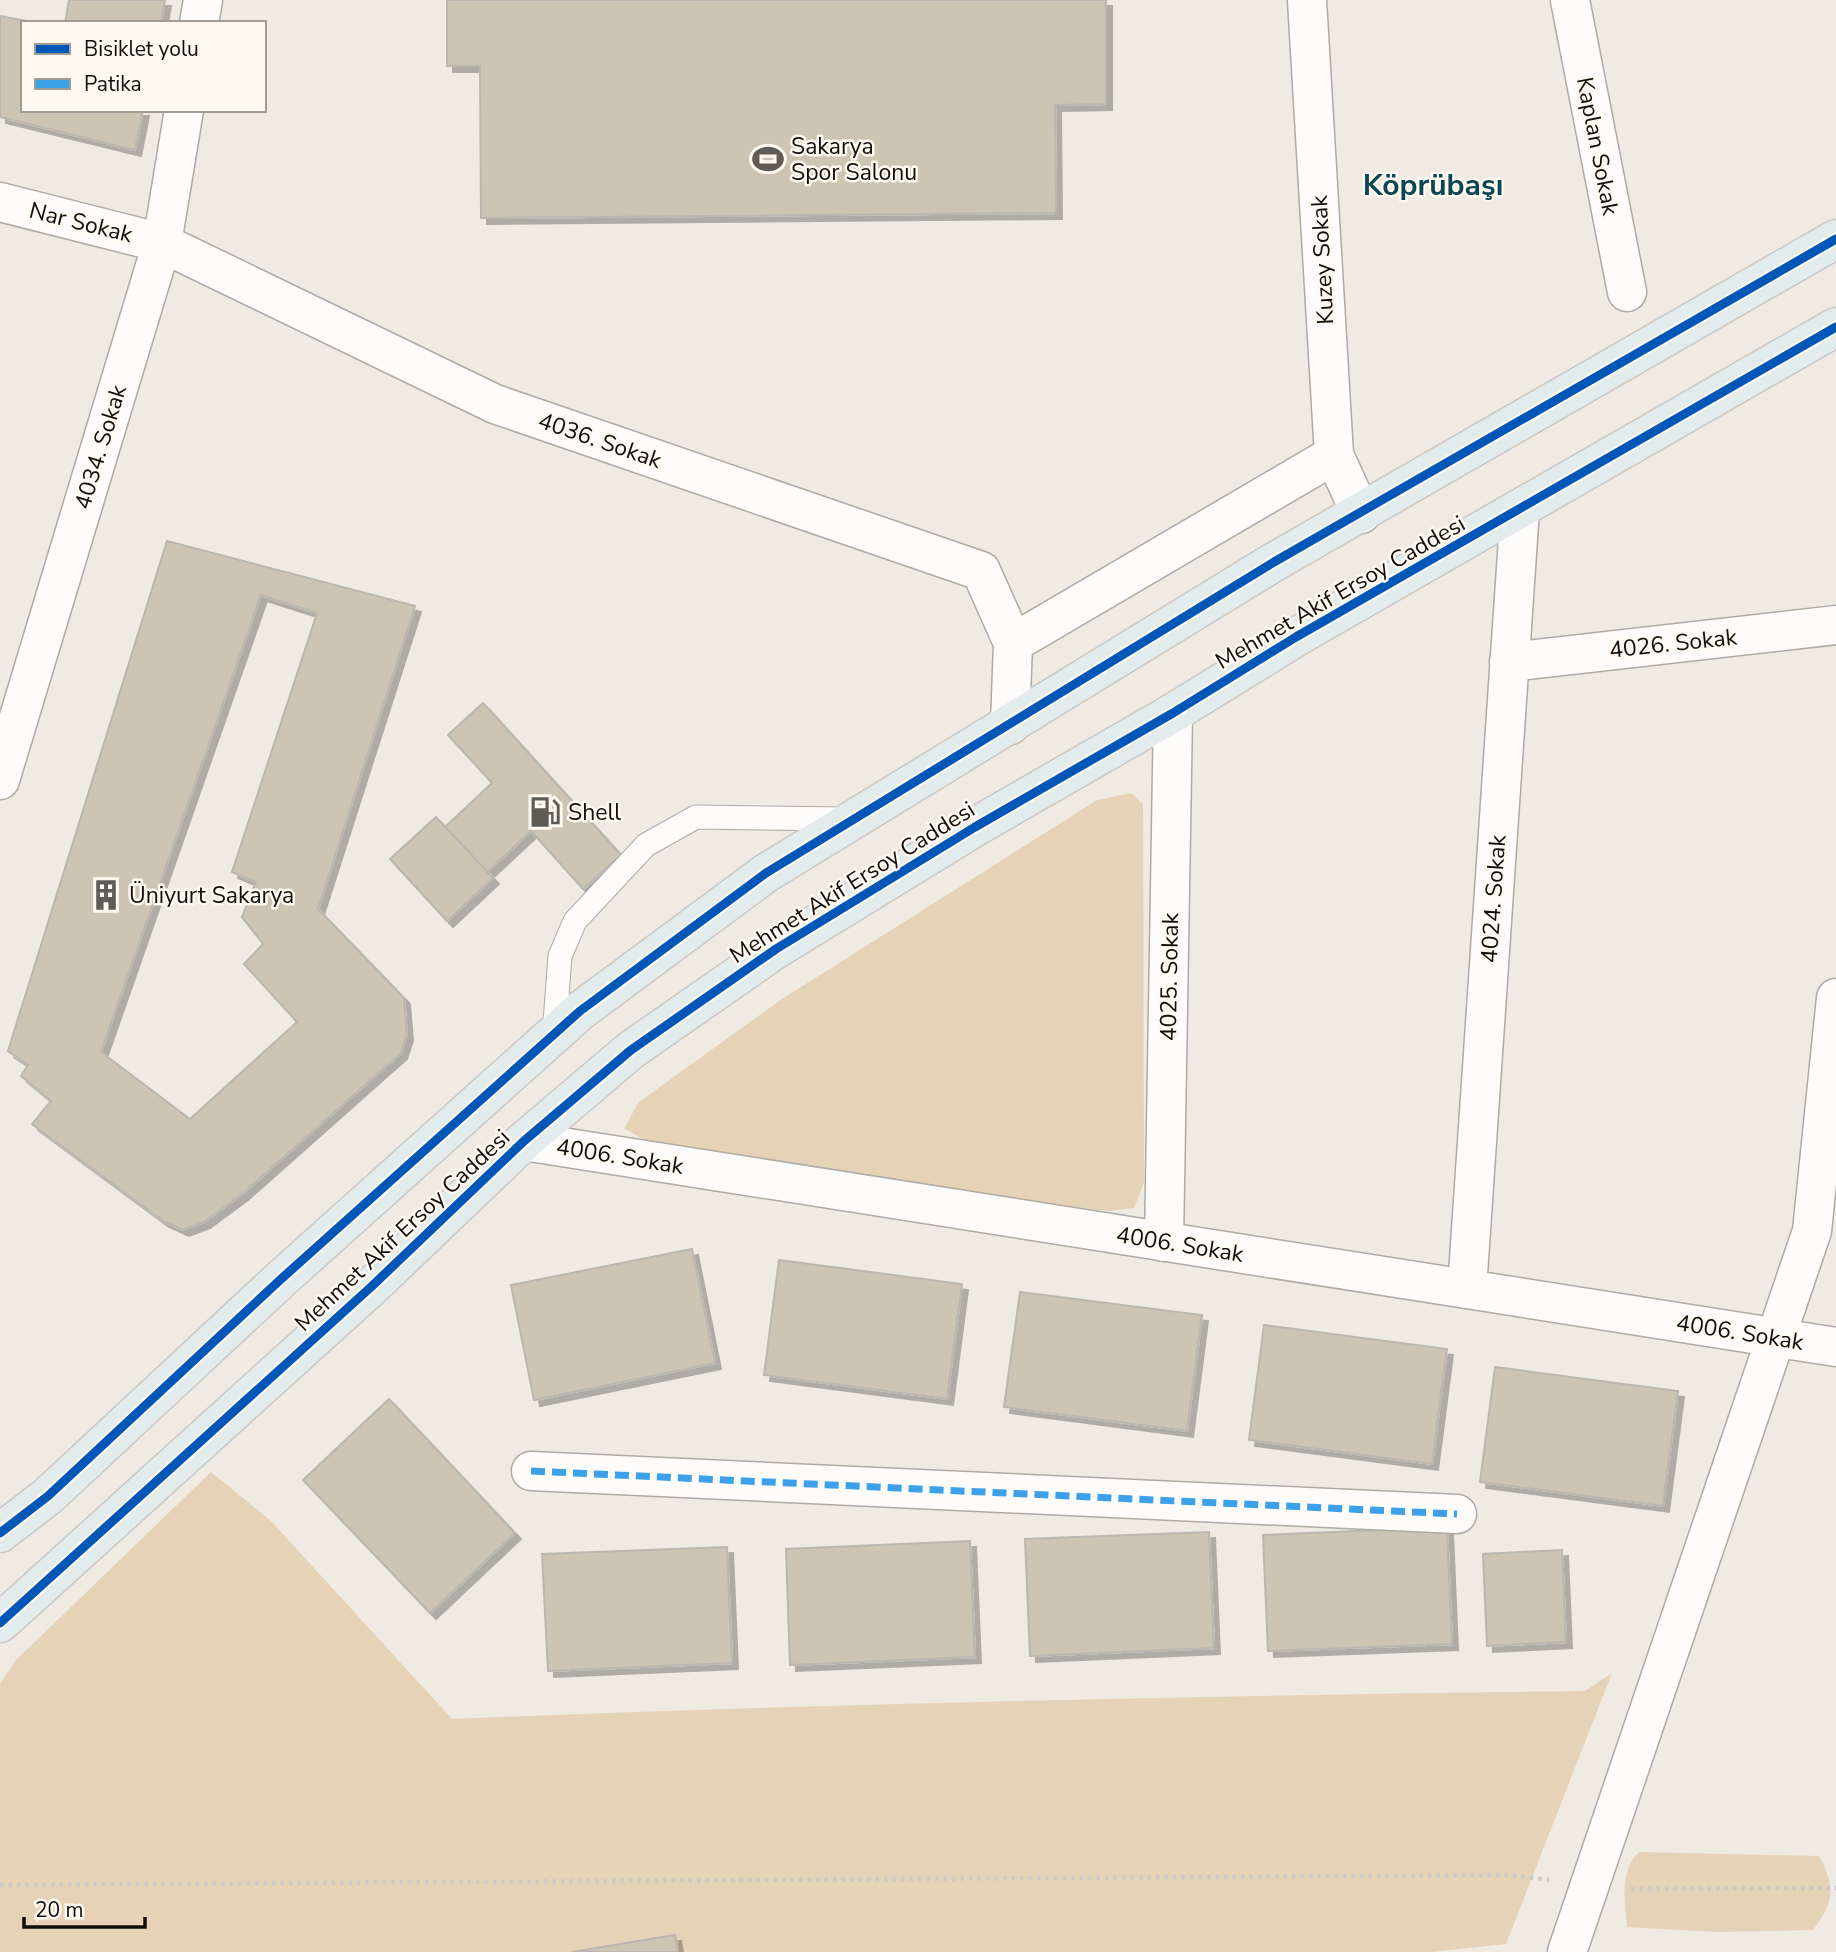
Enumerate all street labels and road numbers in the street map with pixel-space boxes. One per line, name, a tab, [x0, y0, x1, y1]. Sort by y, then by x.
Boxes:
street label: Kaplan Sokak	[1569, 74, 1626, 218]
street label: Kuzey Sokak	[1304, 194, 1341, 325]
street label: Nar Sokak	[26, 195, 136, 250]
street label: 4034. Sokak	[67, 381, 134, 513]
street label: 4036. Sokak	[534, 405, 666, 476]
street label: Mehmet Akif Ersoy Caddesi	[1210, 508, 1471, 677]
street label: 4026. Sokak	[1608, 621, 1739, 666]
street label: Mehmet Akif Ersoy Caddesi	[724, 794, 981, 971]
street label: 4024. Sokak	[1474, 833, 1513, 964]
street label: 4025. Sokak	[1153, 912, 1186, 1041]
street label: Mehmet Akif Ersoy Caddesi	[288, 1122, 517, 1338]
street label: 4006. Sokak	[554, 1131, 686, 1182]
street label: 4006. Sokak	[1114, 1219, 1246, 1270]
street label: 4006. Sokak	[1674, 1307, 1806, 1358]

